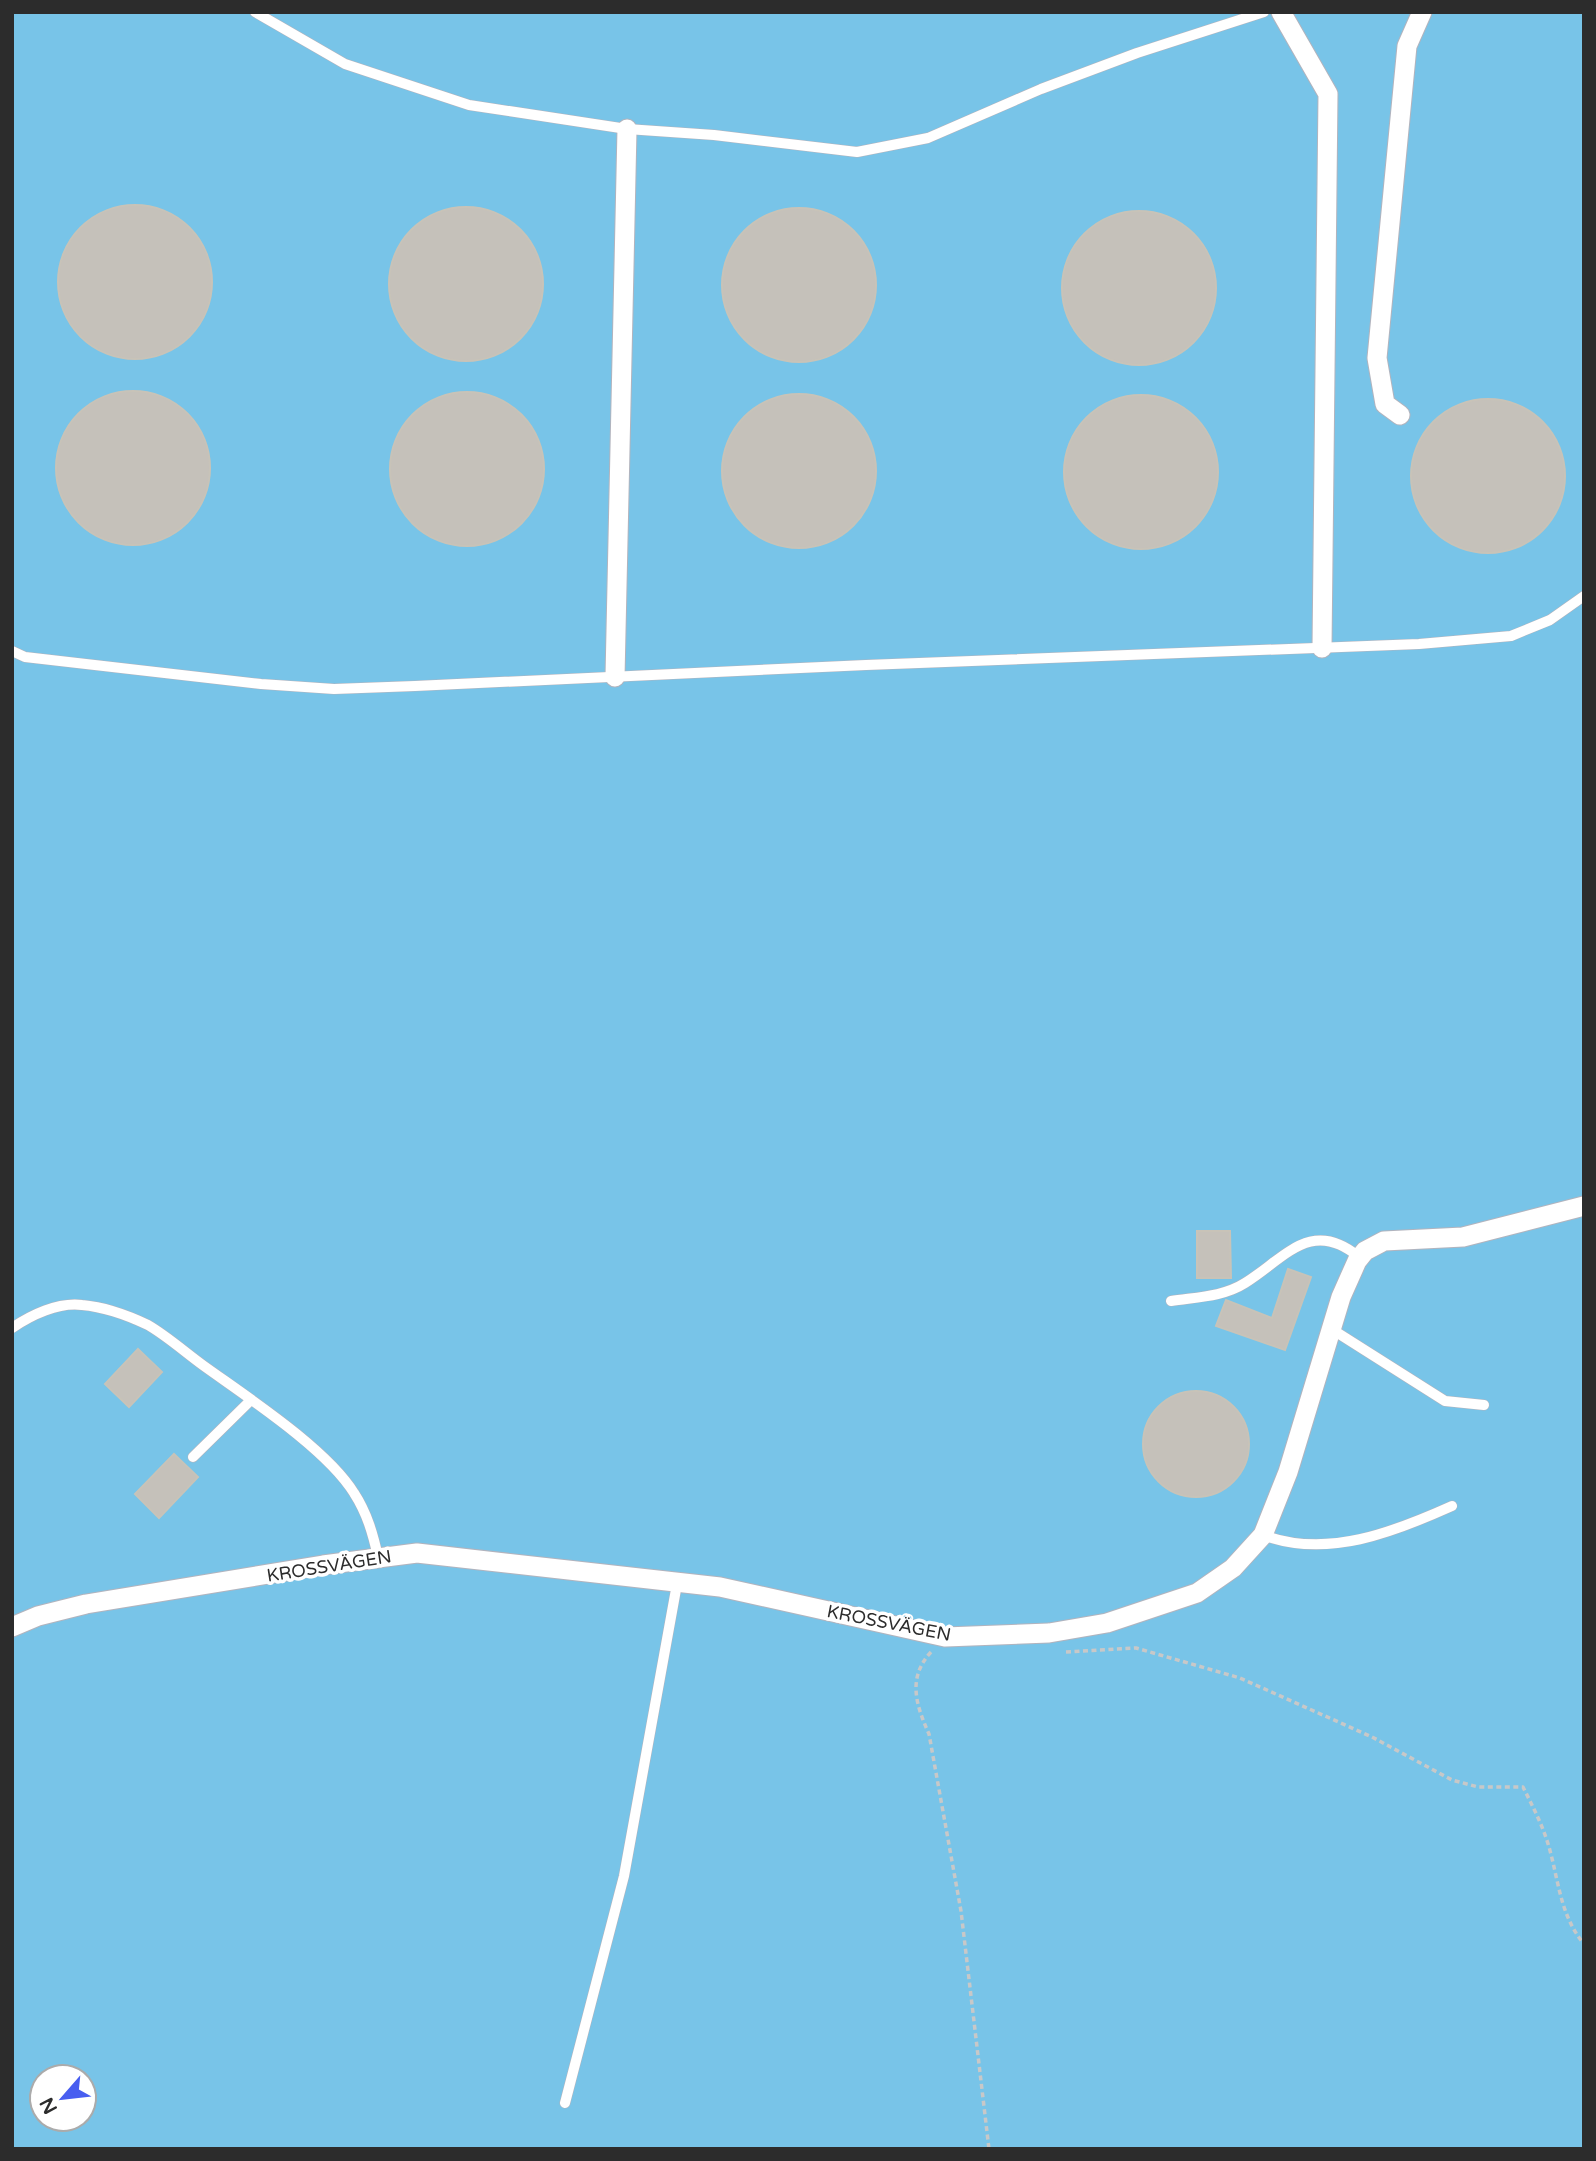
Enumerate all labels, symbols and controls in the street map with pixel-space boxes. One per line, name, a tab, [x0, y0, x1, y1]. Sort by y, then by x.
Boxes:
street label: KROSSVÄGEN	[265, 1545, 393, 1587]
street label: KROSSVÄGEN	[825, 1600, 953, 1646]
north arrow	[28, 2063, 98, 2133]
text: N	[36, 2094, 62, 2117]

